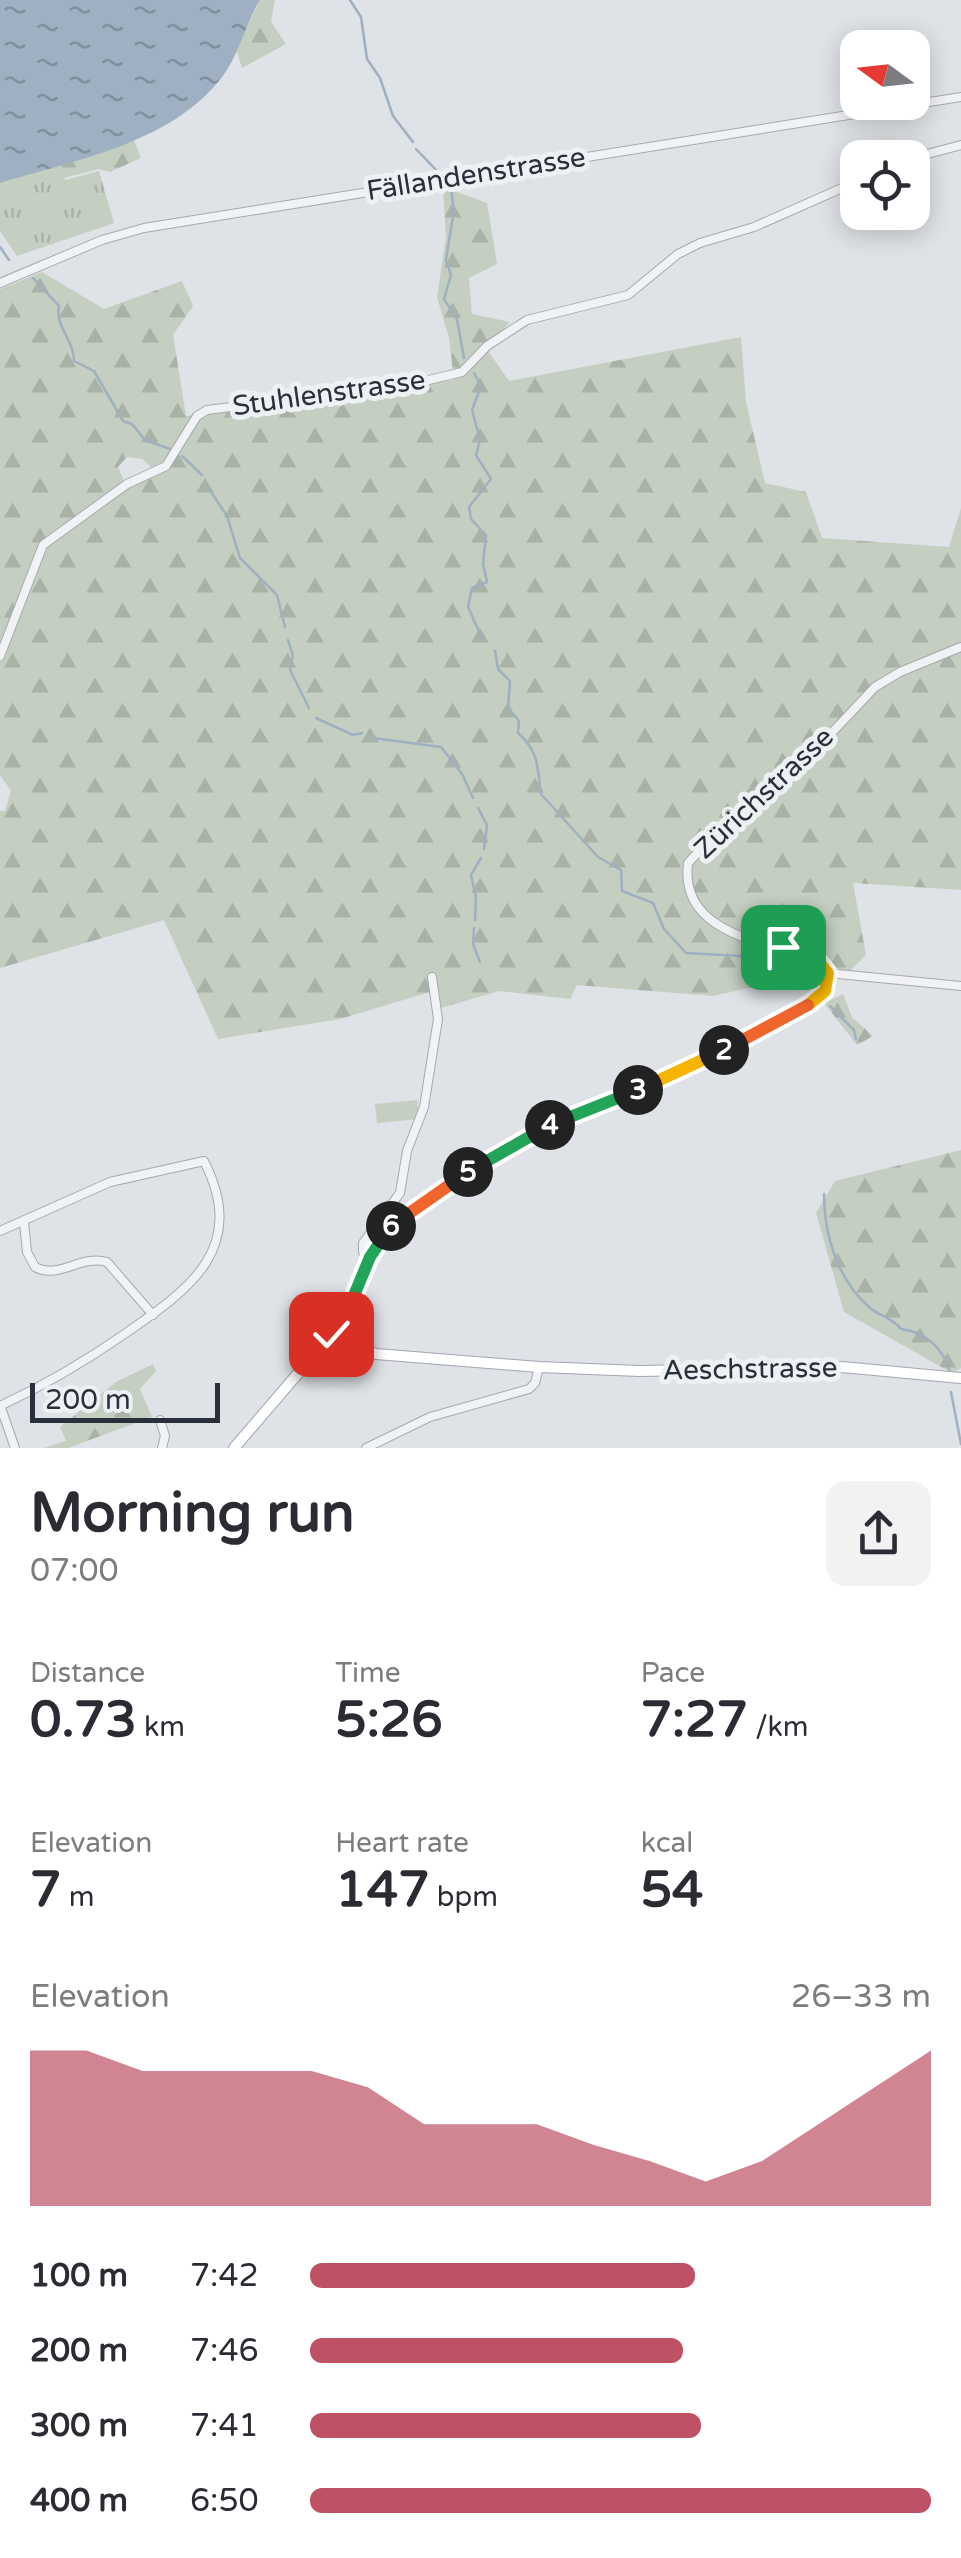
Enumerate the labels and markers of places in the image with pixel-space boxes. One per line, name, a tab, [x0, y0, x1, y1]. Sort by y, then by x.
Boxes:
pin	[741, 905, 826, 990]
pin: 2	[699, 1025, 749, 1075]
pin: 3	[613, 1065, 663, 1115]
pin: 4	[525, 1100, 575, 1150]
pin: 5	[443, 1147, 493, 1197]
pin: 6	[366, 1201, 416, 1251]
pin	[289, 1292, 374, 1377]

